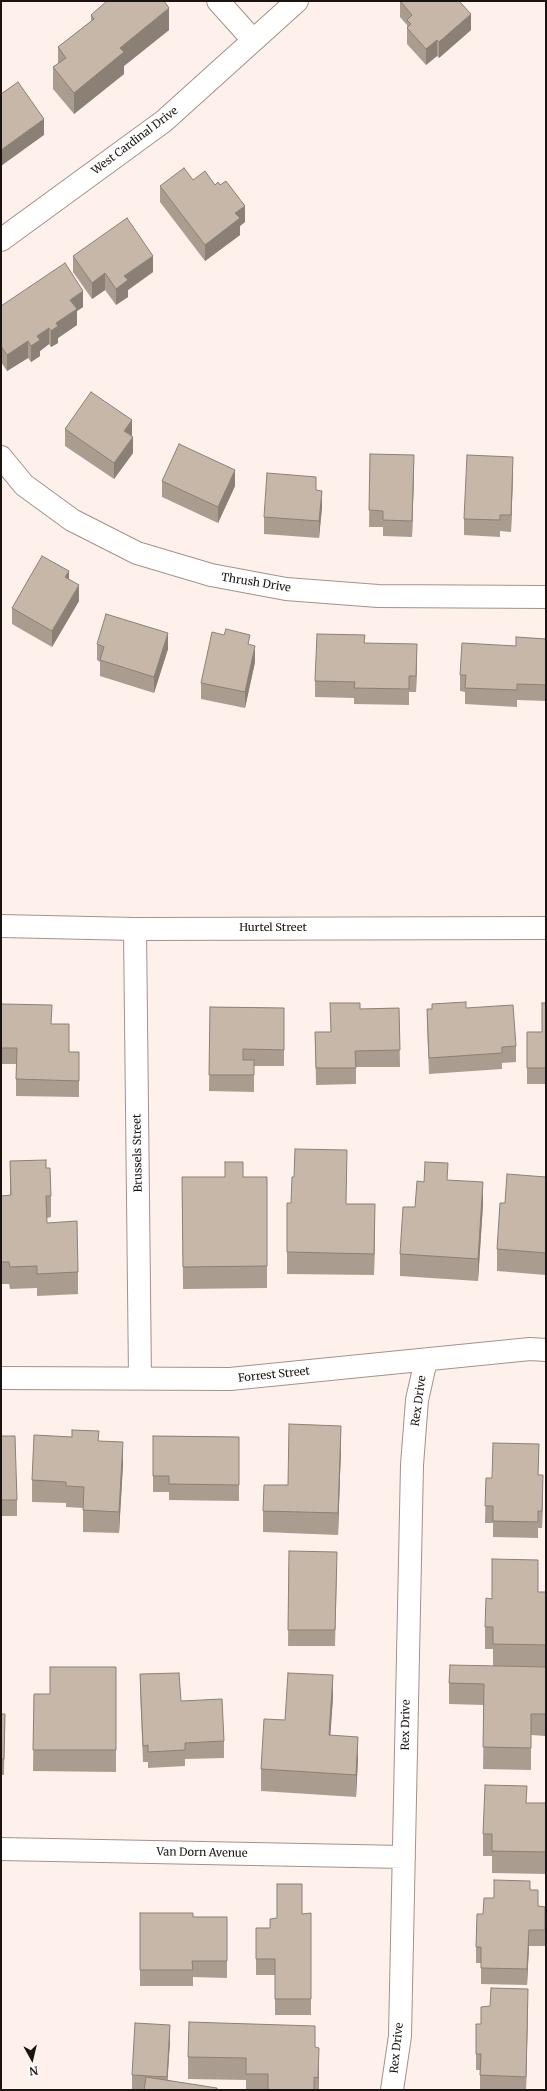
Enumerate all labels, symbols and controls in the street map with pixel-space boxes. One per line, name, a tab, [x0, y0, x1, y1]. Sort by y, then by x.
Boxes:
street label: West Cardinal Drive	[89, 104, 181, 178]
street label: Thrush Drive	[220, 571, 292, 595]
street label: Hurtel Street	[239, 921, 307, 935]
street label: Brussels Street	[131, 1114, 145, 1192]
street label: Forrest Street	[238, 1365, 310, 1385]
street label: Rex Drive	[409, 1375, 429, 1427]
street label: Rex Drive	[399, 1699, 413, 1751]
street label: Van Dorn Avenue	[156, 1846, 248, 1860]
street label: Rex Drive	[388, 2022, 406, 2074]
north arrow	[12, 2039, 52, 2079]
text: N	[28, 2063, 39, 2078]

